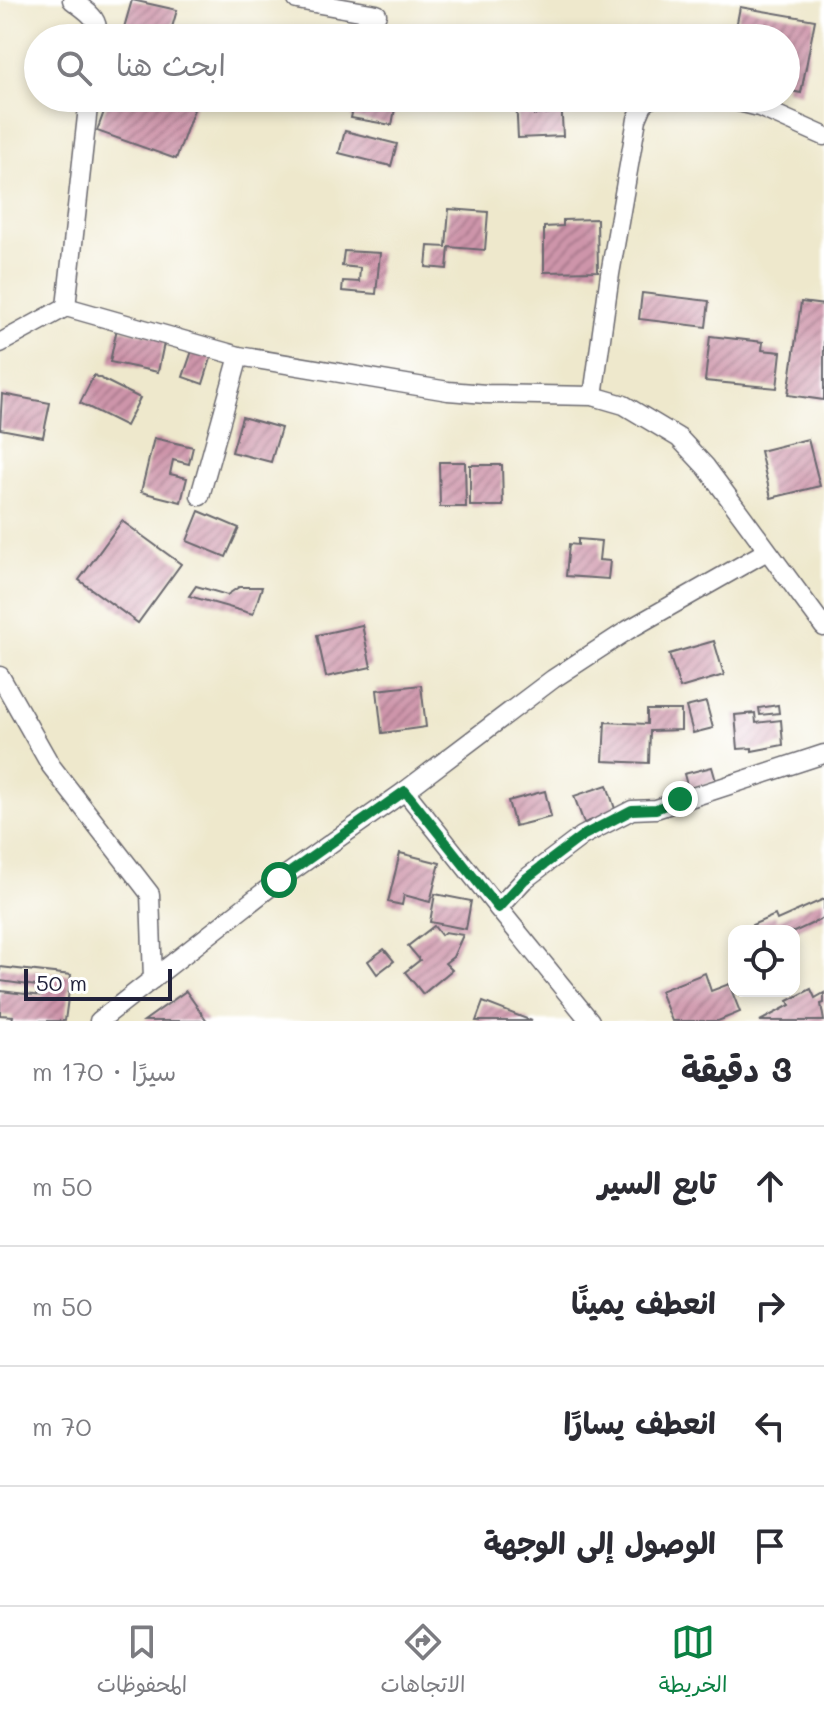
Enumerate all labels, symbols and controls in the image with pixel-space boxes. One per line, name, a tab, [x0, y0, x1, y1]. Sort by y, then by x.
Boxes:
search box	[24, 24, 800, 112]
text: ابحث هنا	[116, 44, 226, 84]
icon: search	[52, 46, 96, 90]
route end	[662, 781, 698, 817]
route start	[261, 862, 297, 898]
map controls	[728, 925, 800, 997]
button: locate	[728, 925, 800, 997]
scale bar	[24, 965, 172, 1001]
text: 50 m	[36, 968, 87, 997]
text: 3 دقيقة	[681, 1046, 792, 1091]
text: سيرًا · 170 m	[32, 1054, 176, 1088]
text: تابع السير	[598, 1162, 716, 1202]
icon: ahead	[748, 1164, 792, 1208]
text: 50 m	[32, 1169, 92, 1203]
text: انعطف يمينًا	[571, 1282, 716, 1322]
icon: right	[748, 1284, 792, 1328]
text: 50 m	[32, 1289, 92, 1323]
text: انعطف يسارًا	[563, 1402, 716, 1442]
icon: left	[748, 1404, 792, 1448]
text: 70 m	[32, 1409, 92, 1443]
text: الوصول إلى الوجهة	[483, 1522, 716, 1562]
icon: arrive	[748, 1524, 792, 1568]
tab: المحفوظات	[97, 1620, 187, 1704]
tab: الاتجاهات	[381, 1620, 465, 1704]
tab: الخريطة	[659, 1620, 727, 1704]

